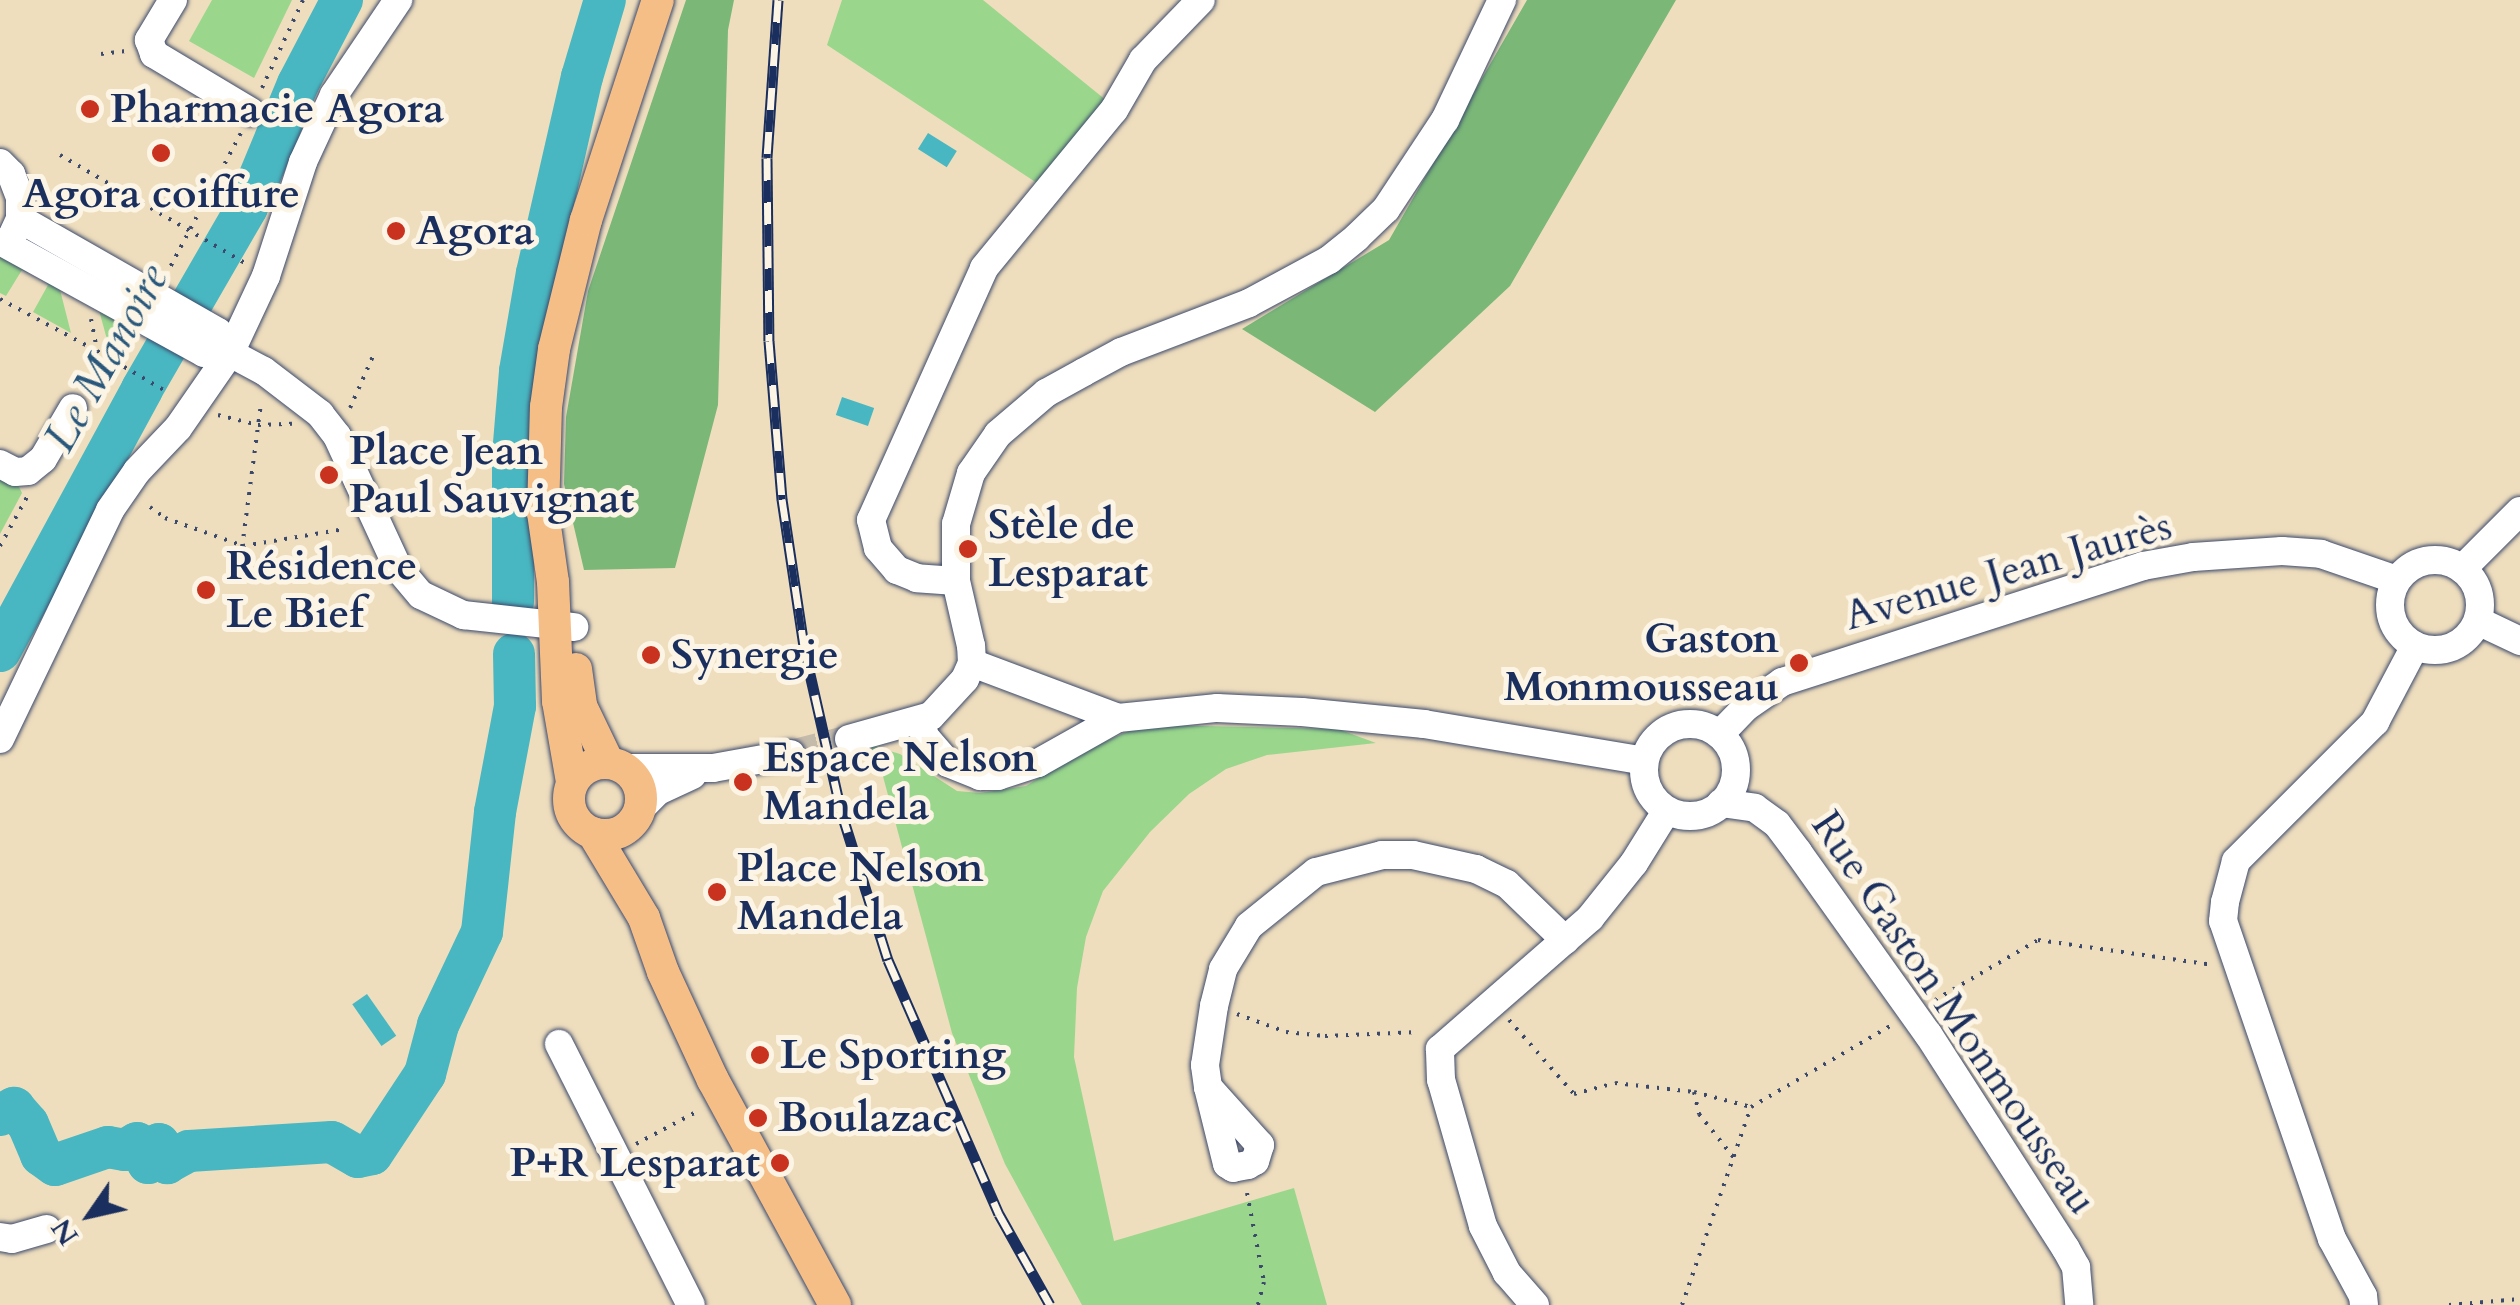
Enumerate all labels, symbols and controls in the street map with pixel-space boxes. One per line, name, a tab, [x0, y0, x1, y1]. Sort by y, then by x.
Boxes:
place label: Pharmacie Agora	[110, 84, 444, 134]
marker: Pharmacie Agora	[79, 98, 101, 120]
marker: Agora coiffure	[150, 142, 172, 164]
place label: Agora coiffure	[22, 169, 300, 219]
place label: Agora	[416, 206, 535, 256]
marker: Agora	[385, 220, 407, 242]
water label: Le Manoire	[32, 255, 180, 461]
place label: Place Jean Paul Sauvignat	[349, 426, 634, 524]
marker: Place Jean Paul Sauvignat	[318, 464, 340, 486]
place label: Stèle de Lesparat	[988, 500, 1148, 598]
street label: Avenue Jean Jaurès	[1839, 500, 2177, 642]
marker: Stèle de Lesparat	[957, 538, 979, 560]
place label: Résidence Le Bief	[226, 541, 417, 640]
marker: Résidence Le Bief	[195, 579, 217, 601]
place label: Gaston Monmousseau	[1503, 614, 1779, 712]
place label: Synergie	[671, 630, 839, 680]
marker: Synergie	[640, 644, 662, 666]
marker: Gaston Monmousseau	[1788, 652, 1810, 674]
place label: Espace Nelson Mandela	[763, 733, 1037, 831]
marker: Espace Nelson Mandela	[732, 771, 754, 793]
street label: Rue Gaston Monmousseau	[1800, 802, 2108, 1224]
place label: Place Nelson Mandela	[737, 843, 984, 941]
marker: Place Nelson Mandela	[706, 881, 728, 903]
place label: Le Sporting	[780, 1030, 1006, 1080]
marker: Le Sporting	[749, 1044, 771, 1066]
place label: Boulazac	[778, 1093, 952, 1143]
marker: Boulazac	[747, 1107, 769, 1129]
place label: P+R Lesparat	[510, 1138, 760, 1188]
marker: P+R Lesparat	[769, 1152, 791, 1174]
north arrow	[40, 1165, 140, 1265]
text: N	[43, 1211, 88, 1252]

